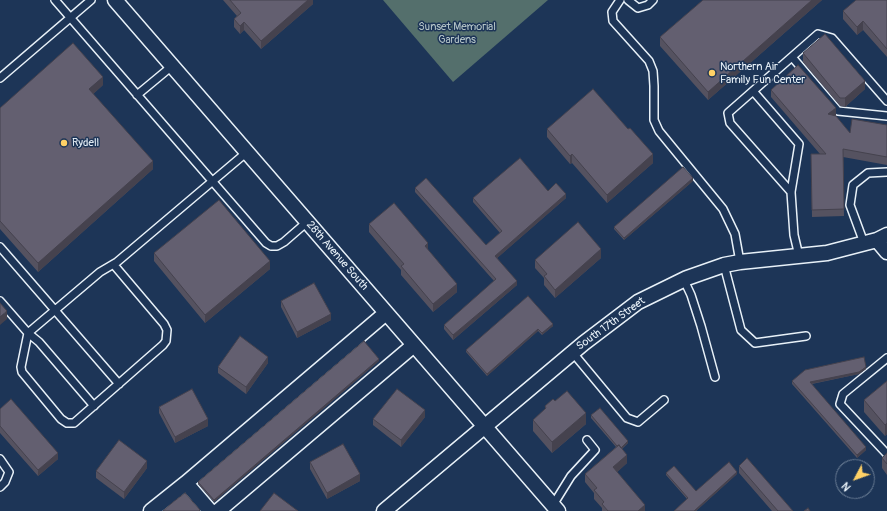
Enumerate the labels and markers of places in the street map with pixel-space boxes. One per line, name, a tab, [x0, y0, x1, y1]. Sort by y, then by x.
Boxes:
place label: Northern Air Family Fun Center	[720, 60, 805, 86]
marker: Northern Air Family Fun Center	[707, 68, 717, 78]
place label: Rydell	[72, 136, 99, 150]
marker: Rydell	[59, 138, 69, 148]

